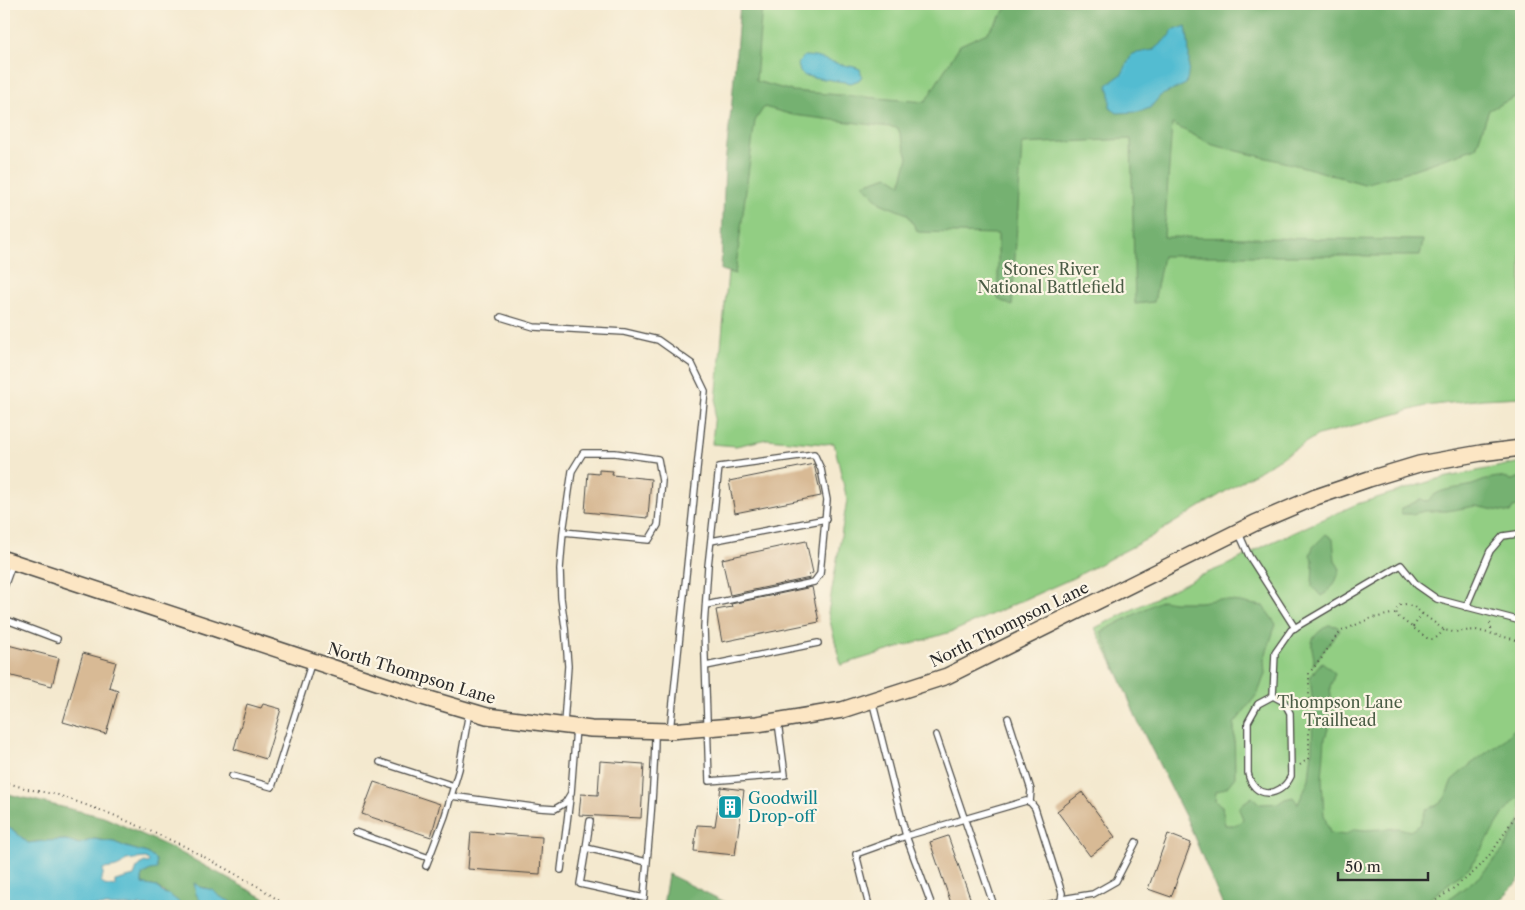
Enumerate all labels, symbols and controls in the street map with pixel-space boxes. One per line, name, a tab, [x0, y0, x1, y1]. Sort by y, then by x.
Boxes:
park label: Stones River National Battlefield	[977, 259, 1125, 297]
street label: North Thompson Lane	[926, 577, 1092, 671]
street label: North Thompson Lane	[326, 638, 498, 708]
park label: Thompson Lane Trailhead	[1277, 692, 1403, 730]
place label: Goodwill Drop-off	[748, 788, 818, 826]
building icon: Goodwill Drop-off	[717, 794, 743, 820]
scale bar	[1338, 850, 1428, 882]
text: 50 m	[1345, 857, 1381, 876]

